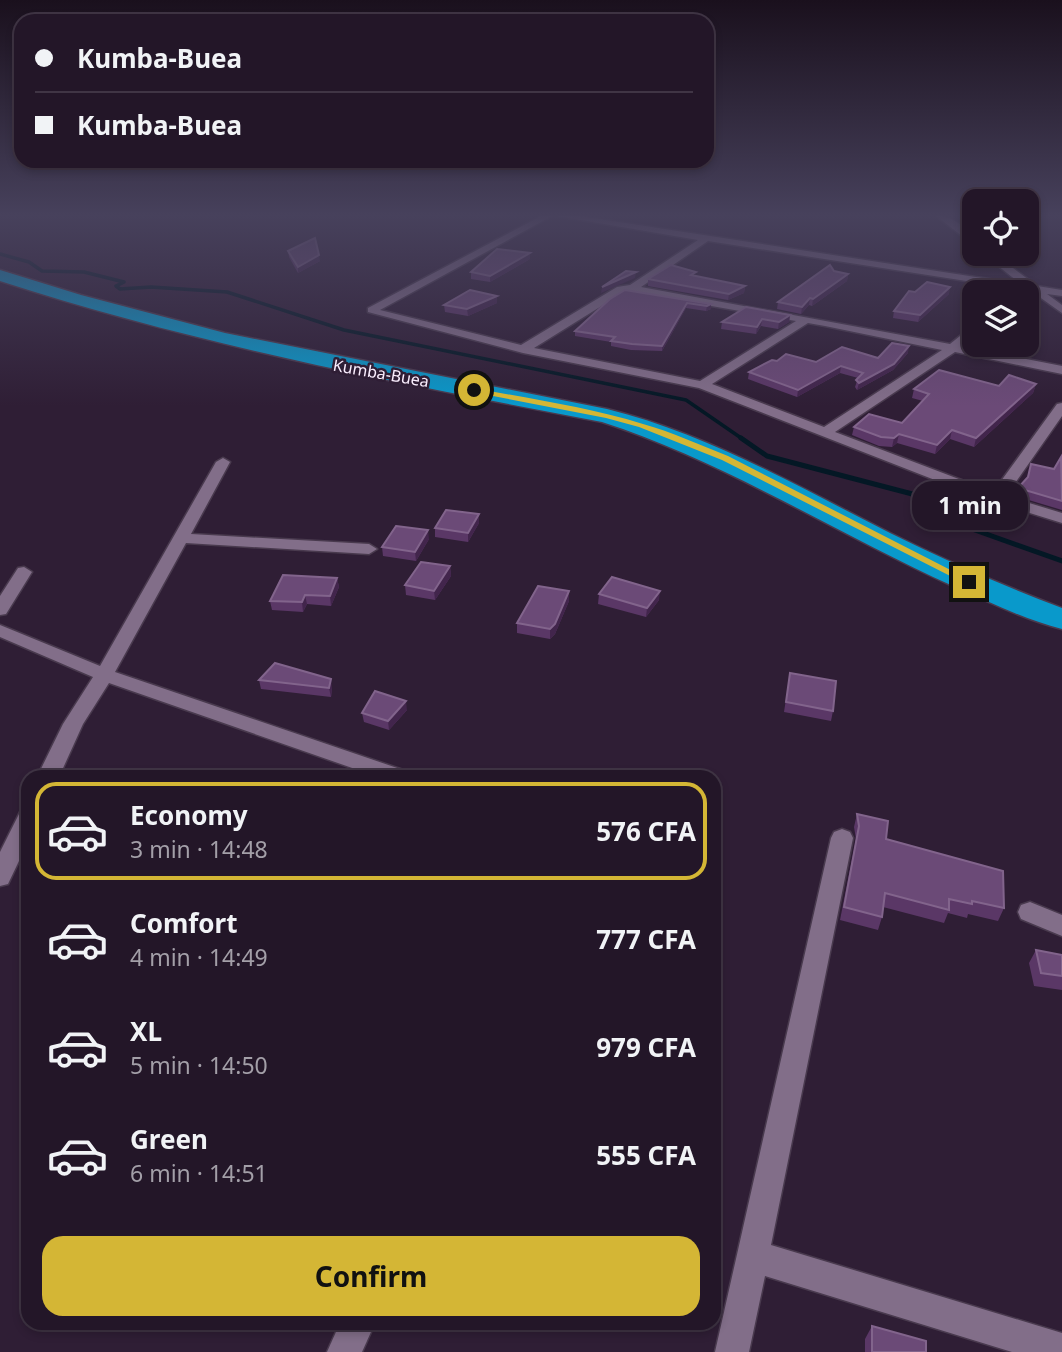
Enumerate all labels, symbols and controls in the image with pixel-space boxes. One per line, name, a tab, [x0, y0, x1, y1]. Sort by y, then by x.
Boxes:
text: Kumba-Buea	[77, 40, 242, 76]
text: Kumba-Buea	[77, 107, 242, 143]
map controls	[962, 189, 1039, 357]
button: locate	[962, 189, 1039, 266]
button: layers	[962, 280, 1039, 357]
street label: Kumba-Buea	[331, 354, 431, 392]
route start	[458, 374, 490, 406]
callout: 1 min	[911, 480, 1027, 530]
text: 1 min	[938, 489, 1002, 521]
route end	[953, 566, 985, 598]
text: Economy	[130, 797, 248, 833]
icon: car	[46, 800, 109, 863]
text: 576 CFA	[596, 813, 696, 849]
text: 3 min · 14:48	[130, 833, 268, 865]
text: Comfort	[130, 905, 238, 941]
icon: car	[46, 908, 109, 971]
text: 777 CFA	[596, 921, 696, 957]
text: 4 min · 14:49	[130, 941, 268, 973]
text: XL	[130, 1013, 162, 1049]
icon: car	[46, 1016, 109, 1079]
text: 979 CFA	[596, 1029, 696, 1065]
text: 5 min · 14:50	[130, 1049, 268, 1081]
text: Green	[130, 1121, 208, 1157]
icon: car	[46, 1124, 109, 1187]
text: 555 CFA	[596, 1137, 696, 1173]
text: 6 min · 14:51	[130, 1157, 268, 1189]
button: Confirm	[42, 1236, 700, 1316]

